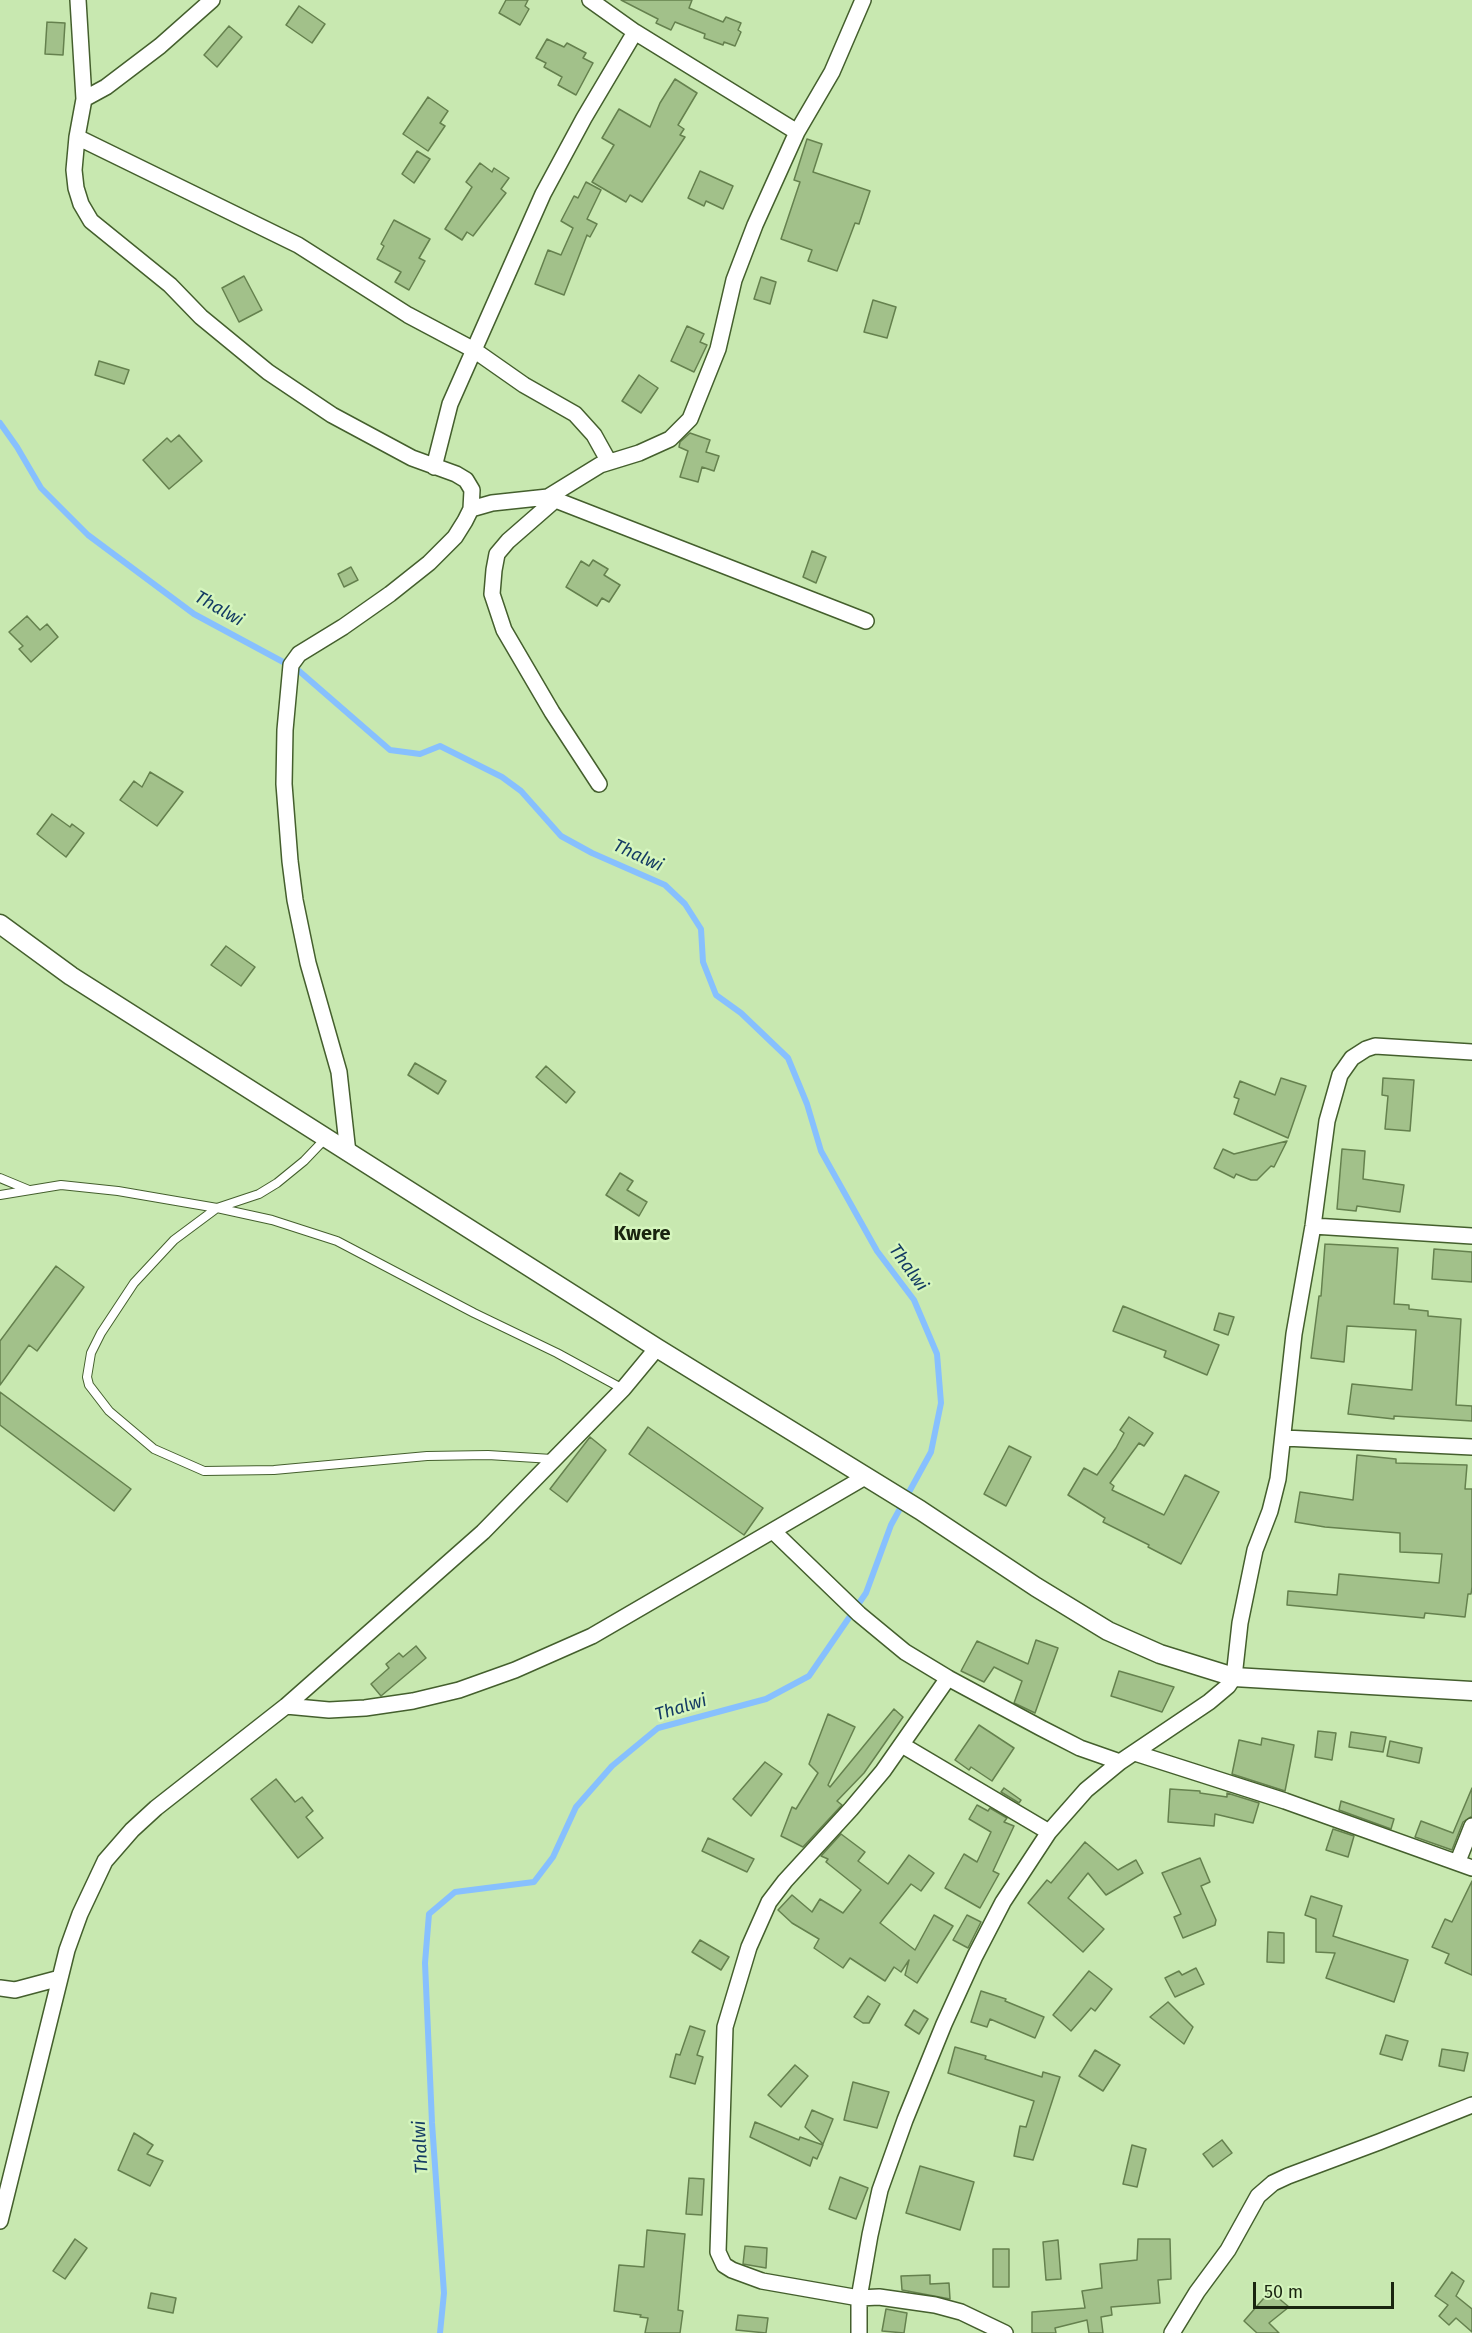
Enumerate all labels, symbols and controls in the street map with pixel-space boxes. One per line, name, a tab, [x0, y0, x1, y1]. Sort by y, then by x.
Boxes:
water label: Thalwi	[191, 586, 247, 632]
water label: Thalwi	[609, 835, 667, 877]
district label: Kwere	[614, 1222, 670, 1246]
water label: Thalwi	[884, 1240, 932, 1296]
water label: Thalwi	[653, 1690, 709, 1726]
water label: Thalwi	[409, 2120, 433, 2174]
scale bar	[1256, 2270, 1397, 2308]
text: 50 m	[1264, 2281, 1303, 2303]

